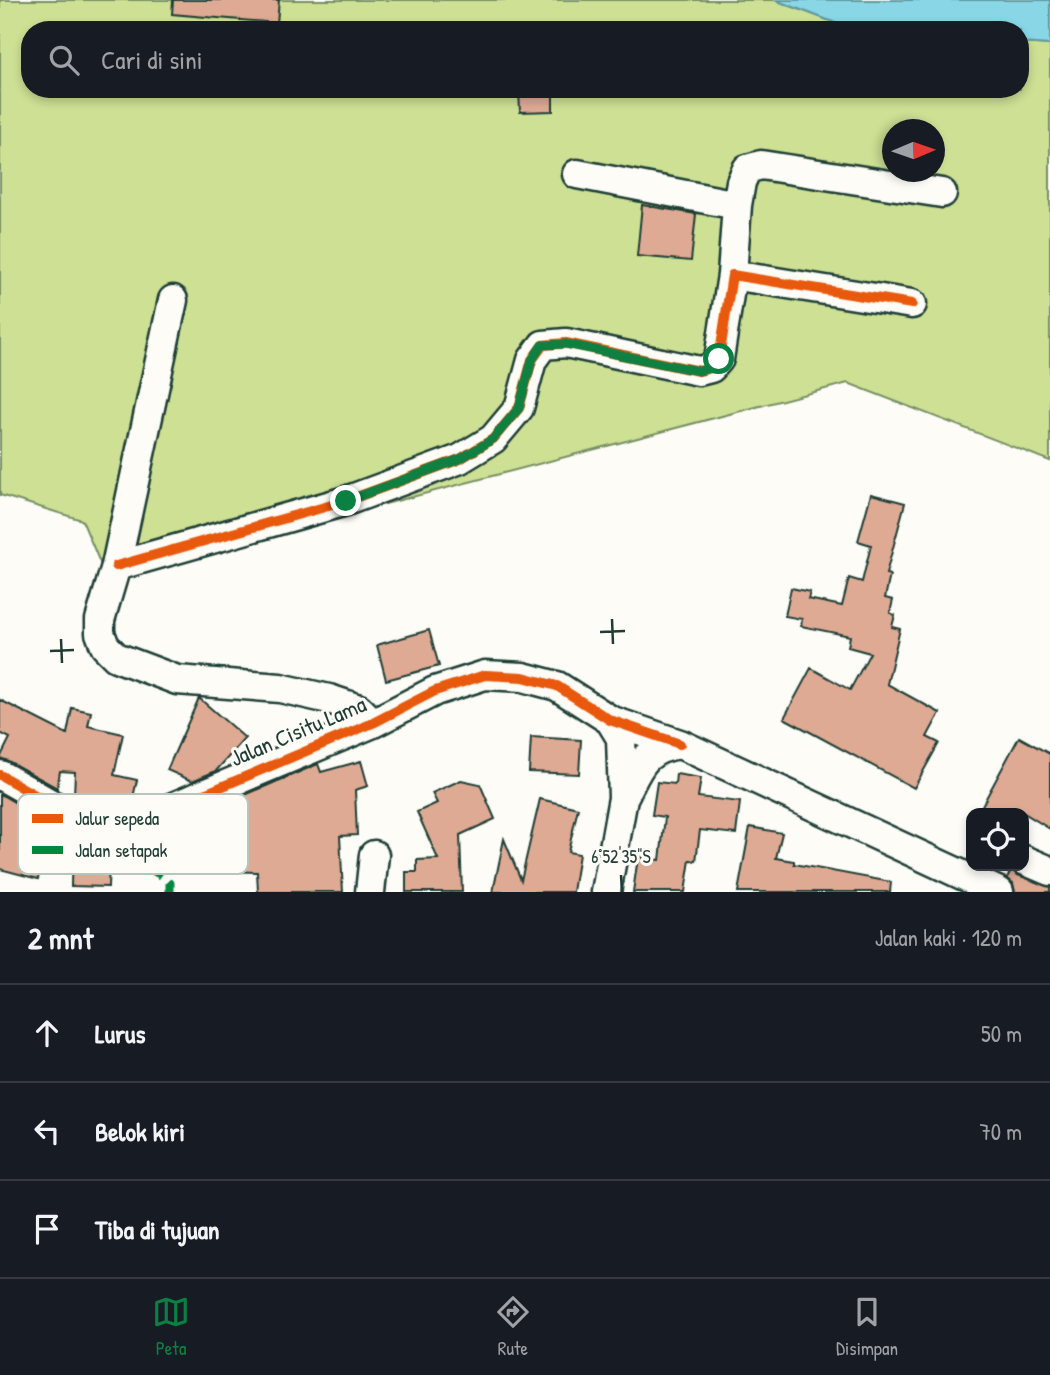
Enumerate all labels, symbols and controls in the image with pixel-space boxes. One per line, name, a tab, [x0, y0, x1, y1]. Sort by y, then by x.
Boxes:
search box	[21, 21, 1029, 98]
icon: search	[45, 41, 83, 79]
text: Cari di sini	[101, 42, 203, 77]
north arrow	[882, 119, 945, 182]
route start	[703, 343, 734, 374]
route end	[330, 485, 361, 516]
street label: Jalan Cisitu Lama	[225, 688, 370, 773]
legend	[18, 794, 248, 874]
text: Jalur sepeda	[75, 805, 160, 831]
map controls	[966, 808, 1029, 871]
button: locate	[966, 808, 1029, 871]
text: Jalan setapak	[75, 837, 167, 863]
text: 6°52'35"S	[591, 844, 651, 869]
text: 2 mnt	[28, 918, 93, 958]
text: Jalan kaki · 120 m	[875, 922, 1022, 953]
icon: ahead	[28, 1014, 66, 1052]
text: Lurus	[95, 1016, 146, 1051]
text: 50 m	[981, 1018, 1022, 1049]
icon: left	[28, 1112, 66, 1150]
text: Belok kiri	[95, 1114, 185, 1149]
text: 70 m	[979, 1116, 1022, 1147]
icon: arrive	[28, 1210, 66, 1248]
text: Tiba di tujuan	[95, 1212, 220, 1247]
tab: Peta	[152, 1293, 190, 1361]
tab: Rute	[494, 1293, 532, 1361]
tab: Disimpan	[836, 1293, 898, 1361]

